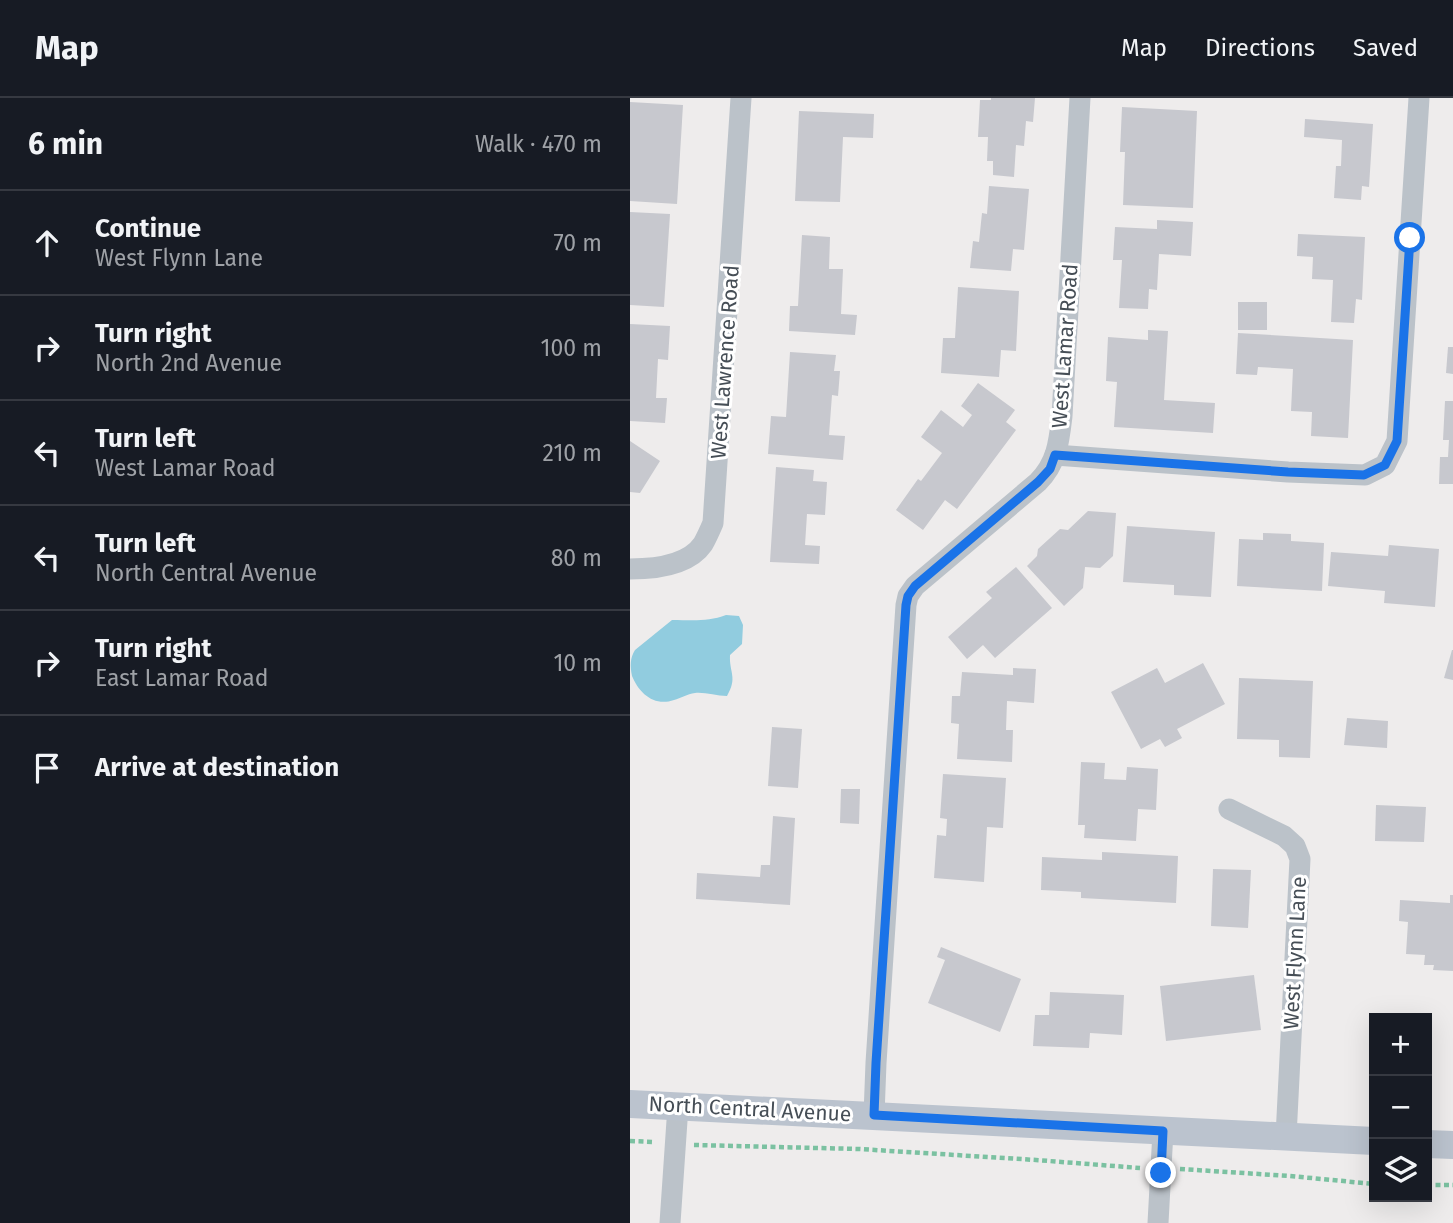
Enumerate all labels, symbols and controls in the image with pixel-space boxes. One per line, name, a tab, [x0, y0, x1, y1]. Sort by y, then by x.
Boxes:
text: Map	[35, 28, 99, 68]
text: Map	[1121, 34, 1167, 62]
text: Directions	[1205, 34, 1315, 62]
text: Saved	[1353, 34, 1418, 62]
text: 6 min	[28, 126, 103, 162]
text: Walk · 470 m	[475, 130, 602, 158]
text: Continue	[95, 213, 201, 244]
route start	[1394, 222, 1425, 253]
icon: ahead	[28, 224, 66, 262]
text: 70 m	[553, 229, 602, 257]
text: West Flynn Lane	[95, 244, 263, 272]
street label: West Lamar Road	[1046, 263, 1084, 429]
street label: West Lawrence Road	[705, 264, 745, 460]
text: Turn right	[95, 318, 212, 349]
icon: right	[28, 329, 66, 367]
text: 100 m	[541, 334, 602, 362]
text: North 2nd Avenue	[95, 349, 282, 377]
text: Turn left	[95, 423, 196, 454]
icon: left	[28, 434, 66, 472]
text: 210 m	[543, 439, 602, 467]
text: West Lamar Road	[95, 454, 275, 482]
text: Turn left	[95, 528, 196, 559]
icon: left	[28, 539, 66, 577]
text: 80 m	[551, 544, 602, 572]
text: North Central Avenue	[95, 559, 317, 587]
text: Turn right	[95, 633, 212, 664]
icon: right	[28, 644, 66, 682]
text: 10 m	[553, 649, 602, 677]
text: East Lamar Road	[95, 664, 268, 692]
icon: arrive	[28, 749, 66, 787]
text: Arrive at destination	[95, 752, 339, 783]
street label: West Flynn Lane	[1278, 876, 1312, 1030]
map controls	[1369, 1013, 1432, 1202]
button: +	[1369, 1013, 1432, 1076]
button: −	[1369, 1076, 1432, 1139]
street label: North Central Avenue	[648, 1091, 852, 1127]
button: layers	[1369, 1139, 1432, 1202]
route end	[1145, 1157, 1176, 1188]

